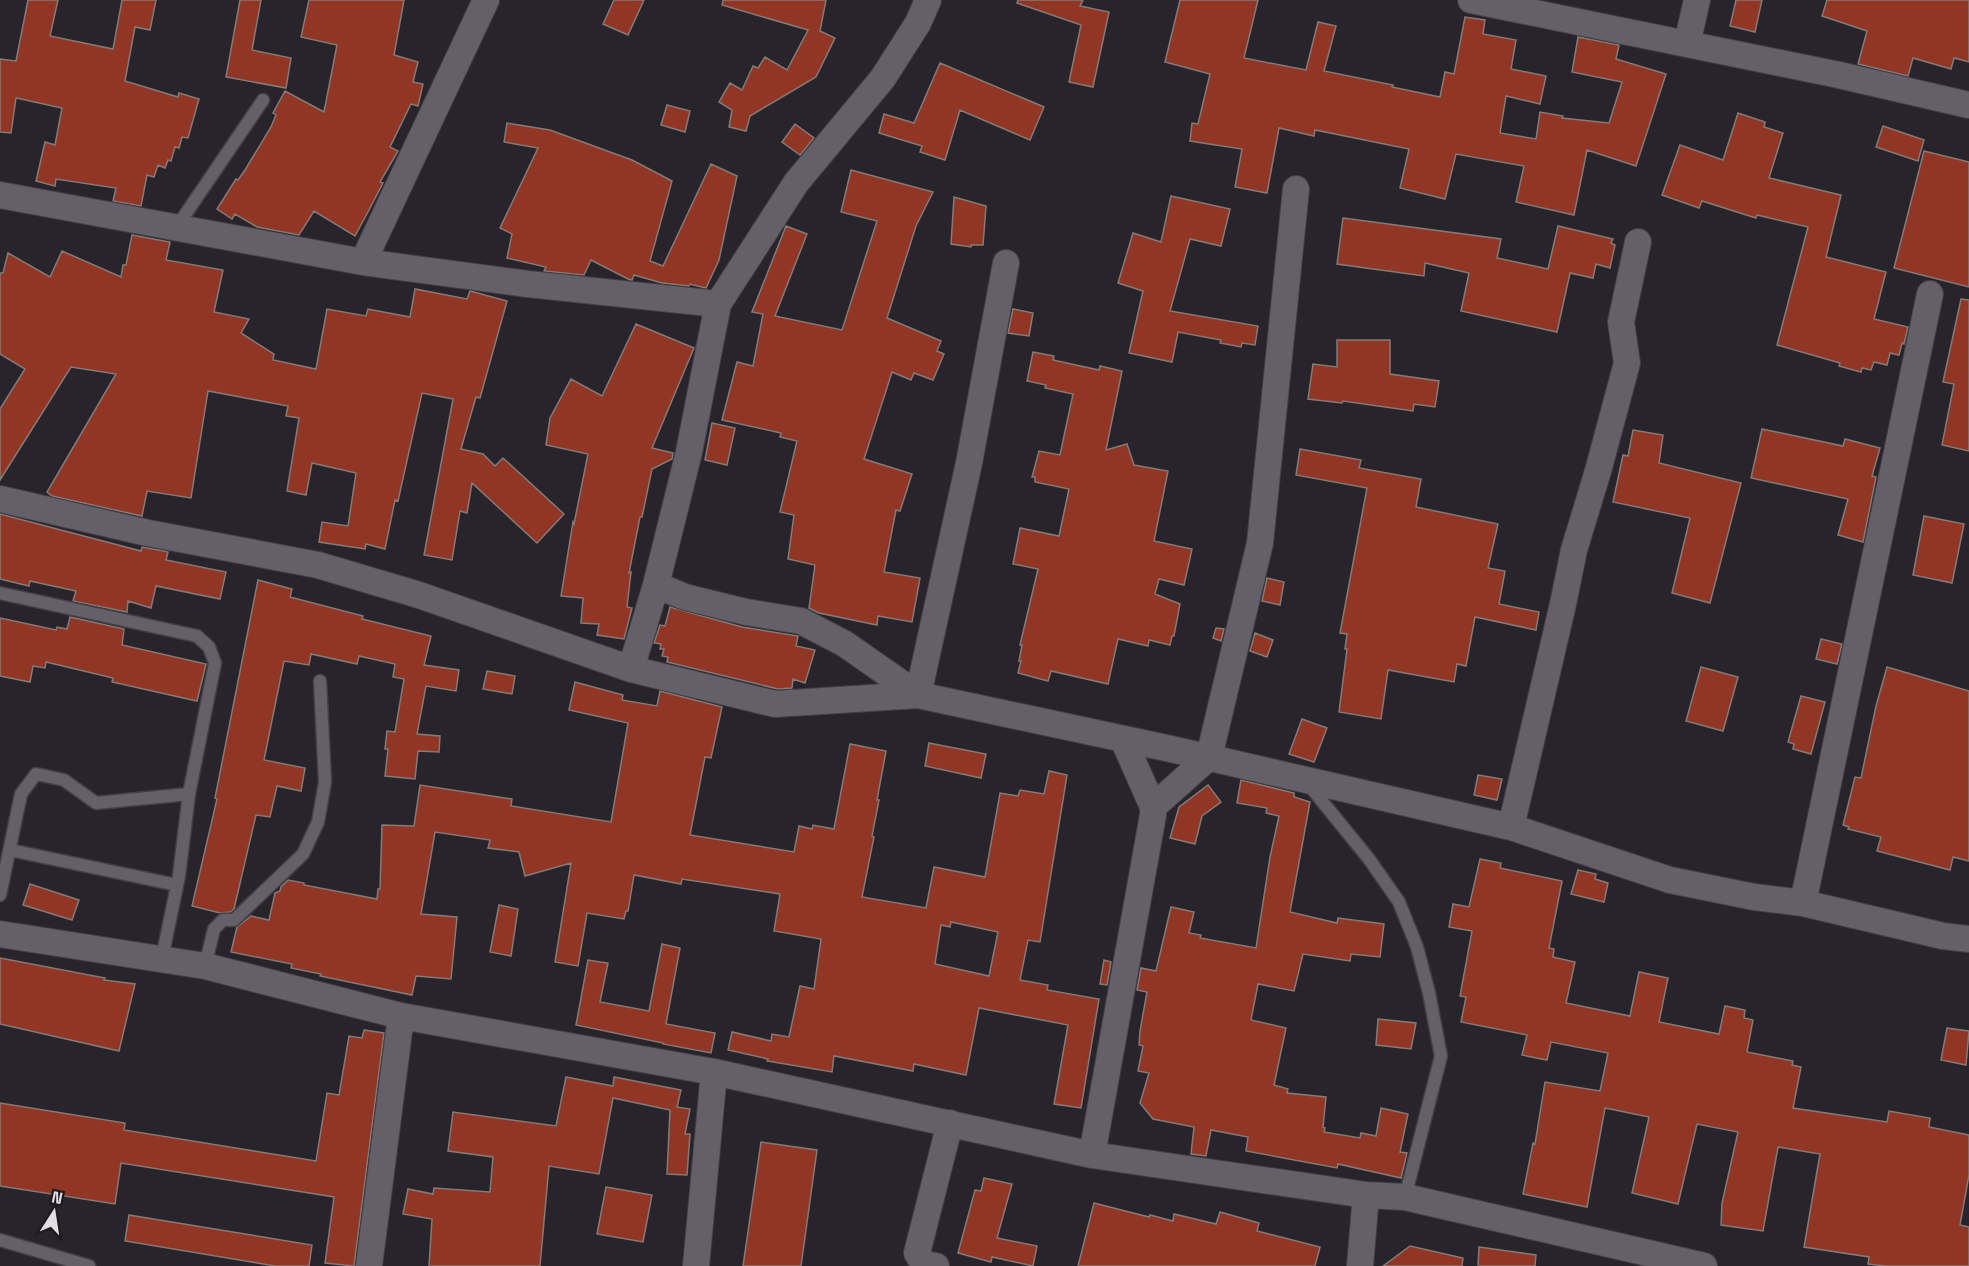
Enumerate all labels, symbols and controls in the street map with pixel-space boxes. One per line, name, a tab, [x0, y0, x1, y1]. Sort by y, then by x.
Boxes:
north arrow	[24, 1182, 84, 1242]
text: N	[50, 1186, 64, 1209]

